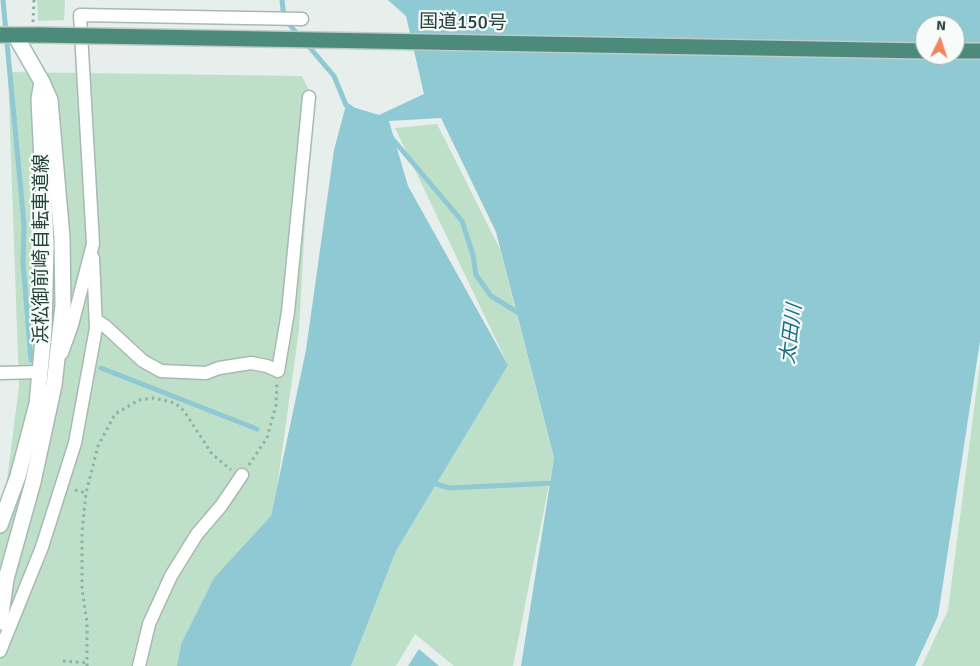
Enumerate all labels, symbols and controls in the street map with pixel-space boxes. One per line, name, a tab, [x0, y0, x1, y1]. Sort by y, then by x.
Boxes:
street label: 国道150号	[419, 11, 507, 35]
north arrow	[915, 15, 965, 65]
text: N	[936, 17, 946, 34]
street label: 浜松御前崎自転車道線	[31, 154, 53, 344]
water label: 太田川	[776, 303, 808, 365]

